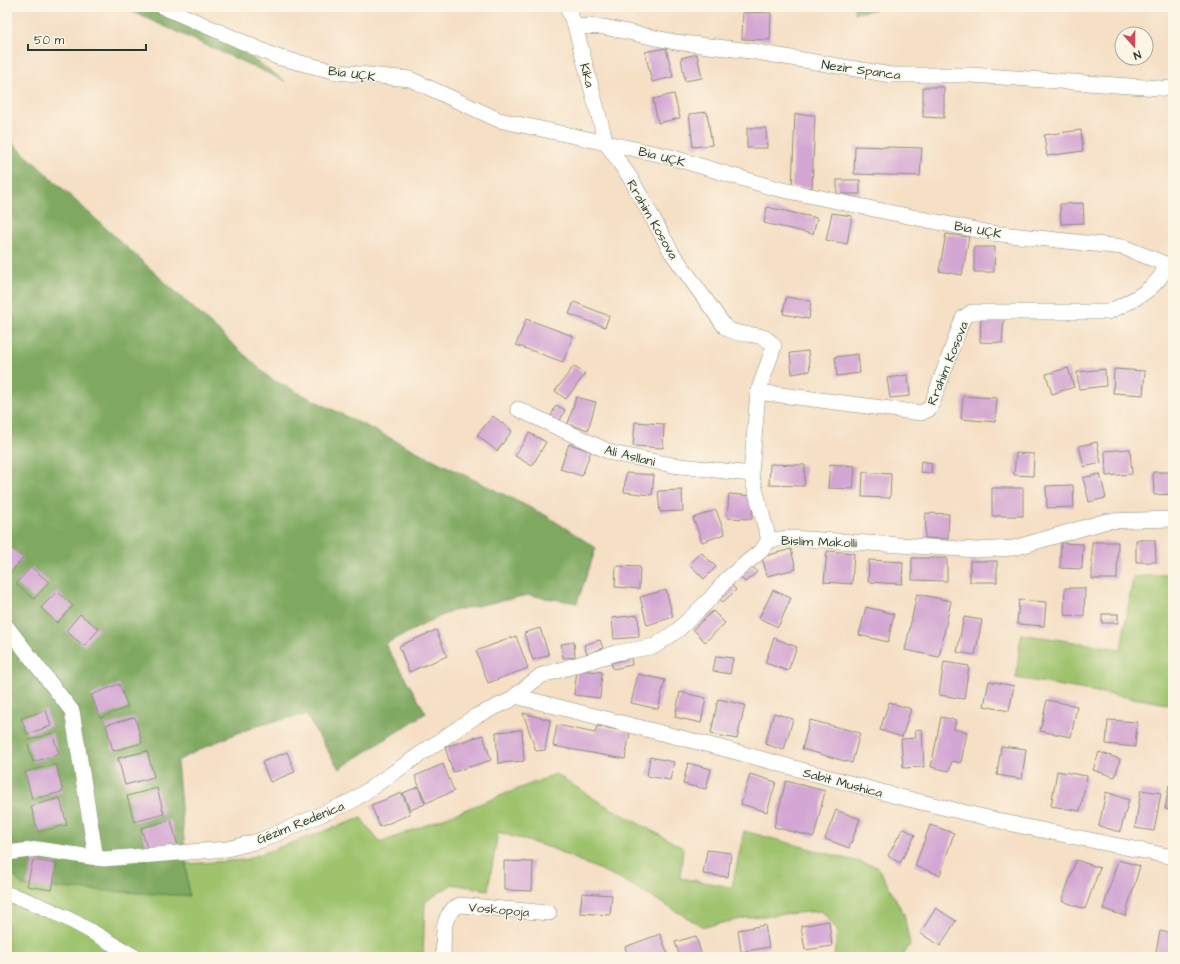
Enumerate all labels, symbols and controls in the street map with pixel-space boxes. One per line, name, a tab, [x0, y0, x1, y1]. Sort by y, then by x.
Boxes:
scale bar	[28, 26, 146, 52]
north arrow	[1114, 26, 1154, 66]
text: 50 m	[34, 32, 65, 49]
text: N	[1131, 47, 1143, 63]
street label: Nezir Spanca	[820, 56, 902, 84]
street label: Kika	[575, 61, 599, 90]
street label: Bia UÇK	[327, 62, 377, 86]
street label: Bia UÇK	[637, 143, 687, 171]
street label: Rrahim Kosova	[622, 176, 682, 263]
street label: Bia UÇK	[953, 217, 1003, 243]
street label: Rrahim Kosova	[923, 318, 973, 408]
street label: Ali Asllani	[603, 441, 657, 471]
street label: Bislim Makolli	[781, 532, 857, 552]
street label: Sabit Mushica	[801, 764, 885, 802]
street label: Gëzim Redenica	[254, 797, 347, 849]
street label: Voskopoja	[468, 898, 530, 922]

